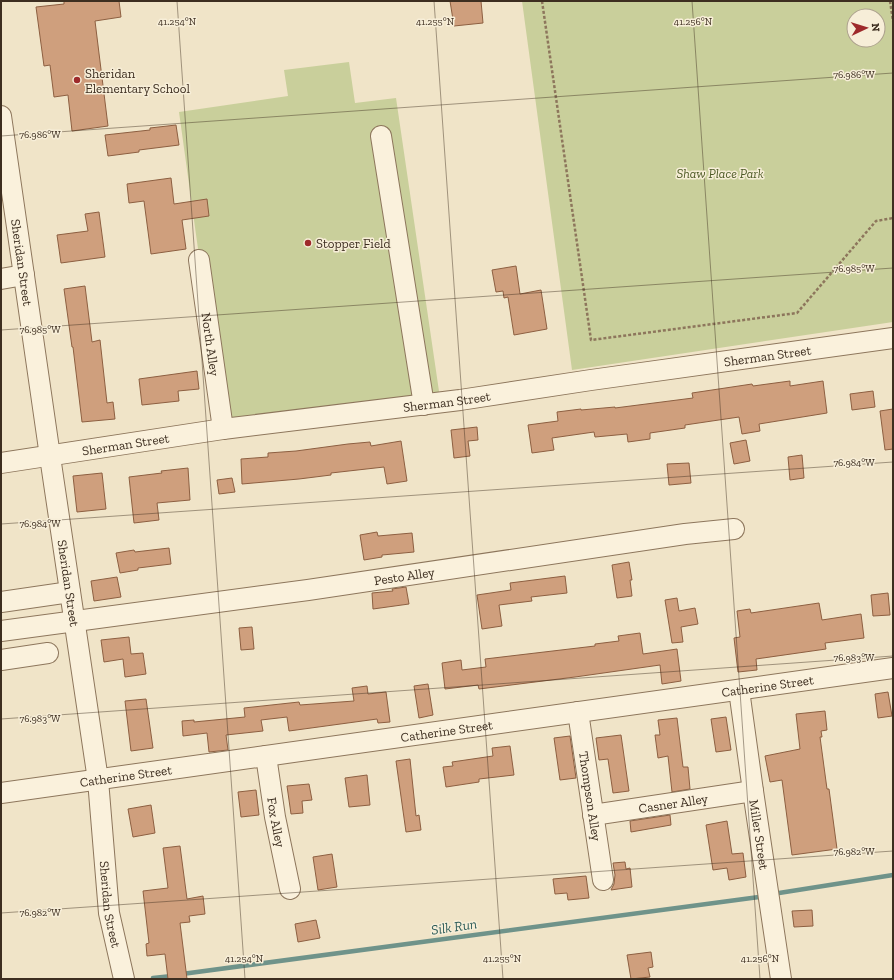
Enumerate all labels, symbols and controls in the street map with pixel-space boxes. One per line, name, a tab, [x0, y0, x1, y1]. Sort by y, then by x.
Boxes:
north arrow	[846, 8, 886, 48]
text: 41.254°N	[158, 16, 197, 28]
text: 41.255°N	[416, 16, 455, 28]
text: 41.256°N	[674, 16, 713, 28]
text: N	[869, 23, 882, 33]
place label: Sheridan Elementary School	[85, 66, 190, 96]
text: 76.986°W	[833, 69, 875, 81]
marker: Sheridan Elementary School	[72, 75, 82, 85]
text: 76.986°W	[19, 129, 61, 141]
park label: Shaw Place Park	[676, 166, 764, 181]
street label: Sheridan Street	[8, 218, 36, 307]
place label: Stopper Field	[316, 236, 391, 251]
marker: Stopper Field	[303, 238, 313, 248]
text: 76.985°W	[833, 263, 875, 275]
street label: North Alley	[199, 311, 223, 377]
text: 76.985°W	[19, 324, 61, 336]
street label: Sherman Street	[723, 342, 812, 369]
street label: Sherman Street	[402, 388, 492, 414]
street label: Sherman Street	[81, 430, 170, 458]
text: 76.984°W	[833, 457, 875, 469]
text: 76.984°W	[19, 518, 61, 530]
street label: Sheridan Street	[55, 539, 83, 628]
street label: Pesto Alley	[373, 564, 436, 588]
text: 76.983°W	[834, 652, 875, 664]
street label: Catherine Street	[720, 672, 815, 699]
text: 76.983°W	[20, 713, 61, 725]
street label: Catherine Street	[400, 717, 494, 744]
street label: Thompson Alley	[576, 750, 605, 842]
street label: Catherine Street	[79, 762, 173, 789]
street label: Casner Alley	[638, 790, 709, 816]
street label: Fox Alley	[265, 796, 289, 849]
street label: Miller Street	[747, 798, 772, 871]
text: 76.982°W	[833, 846, 875, 858]
street label: Sheridan Street	[97, 860, 124, 949]
text: 76.982°W	[19, 907, 61, 919]
water label: Silk Run	[430, 915, 478, 939]
text: 41.254°N	[225, 953, 264, 965]
text: 41.255°N	[483, 953, 522, 965]
text: 41.256°N	[741, 953, 780, 965]

